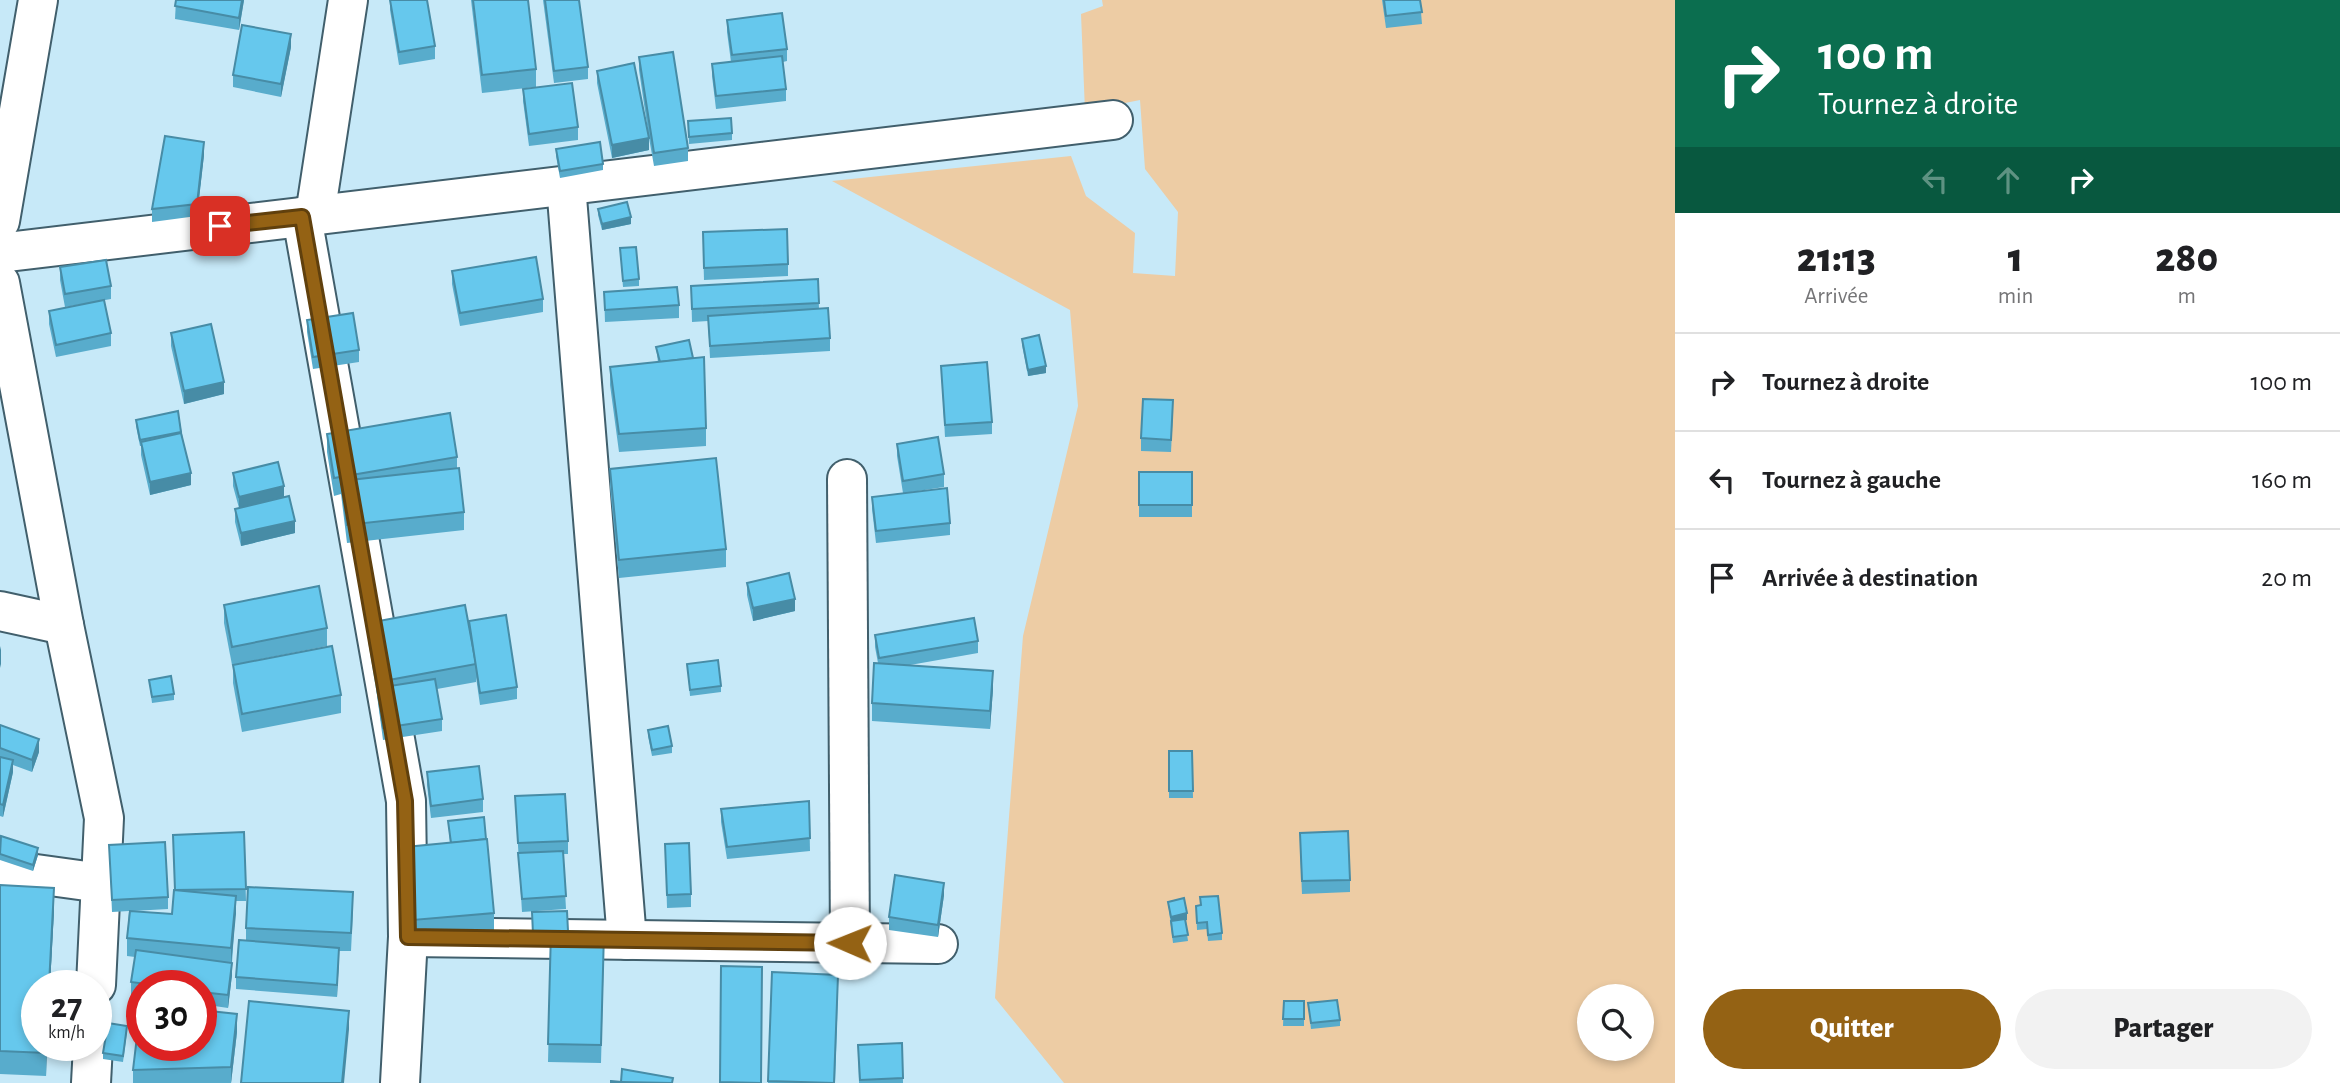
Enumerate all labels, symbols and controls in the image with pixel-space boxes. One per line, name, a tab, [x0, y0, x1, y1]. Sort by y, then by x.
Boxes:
icon: right	[1703, 28, 1794, 119]
text: 100 m	[1818, 30, 1934, 79]
text: Tournez à droite	[1818, 88, 2018, 120]
icon: left	[1916, 161, 1954, 199]
icon: ahead	[1989, 161, 2027, 199]
icon: right	[2062, 161, 2100, 199]
pin	[190, 196, 250, 256]
icon: arrive	[201, 207, 239, 245]
text: 21:13	[1797, 237, 1876, 279]
text: 1	[2008, 237, 2023, 279]
text: 280	[2155, 237, 2218, 279]
text: Arrivée	[1804, 285, 1868, 308]
text: min	[1998, 285, 2033, 308]
text: m	[2178, 285, 2196, 308]
icon: right	[1703, 363, 1741, 401]
text: Tournez à droite	[1762, 369, 1929, 395]
text: 100 m	[2251, 369, 2312, 395]
icon: left	[1703, 461, 1741, 499]
text: Tournez à gauche	[1762, 467, 1941, 493]
text: 160 m	[2252, 467, 2312, 493]
icon: arrive	[1703, 559, 1741, 597]
text: Arrivée à destination	[1762, 565, 1978, 591]
text: 20 m	[2261, 565, 2312, 591]
position arrow	[813, 906, 887, 980]
speed limit sign: 30	[126, 970, 217, 1061]
map controls	[1577, 984, 1654, 1061]
button: search	[1577, 984, 1654, 1061]
text: 27	[51, 989, 82, 1024]
button: Quitter	[1703, 989, 2001, 1069]
button: Partager	[2015, 989, 2312, 1069]
text: km/h	[48, 1024, 85, 1042]

